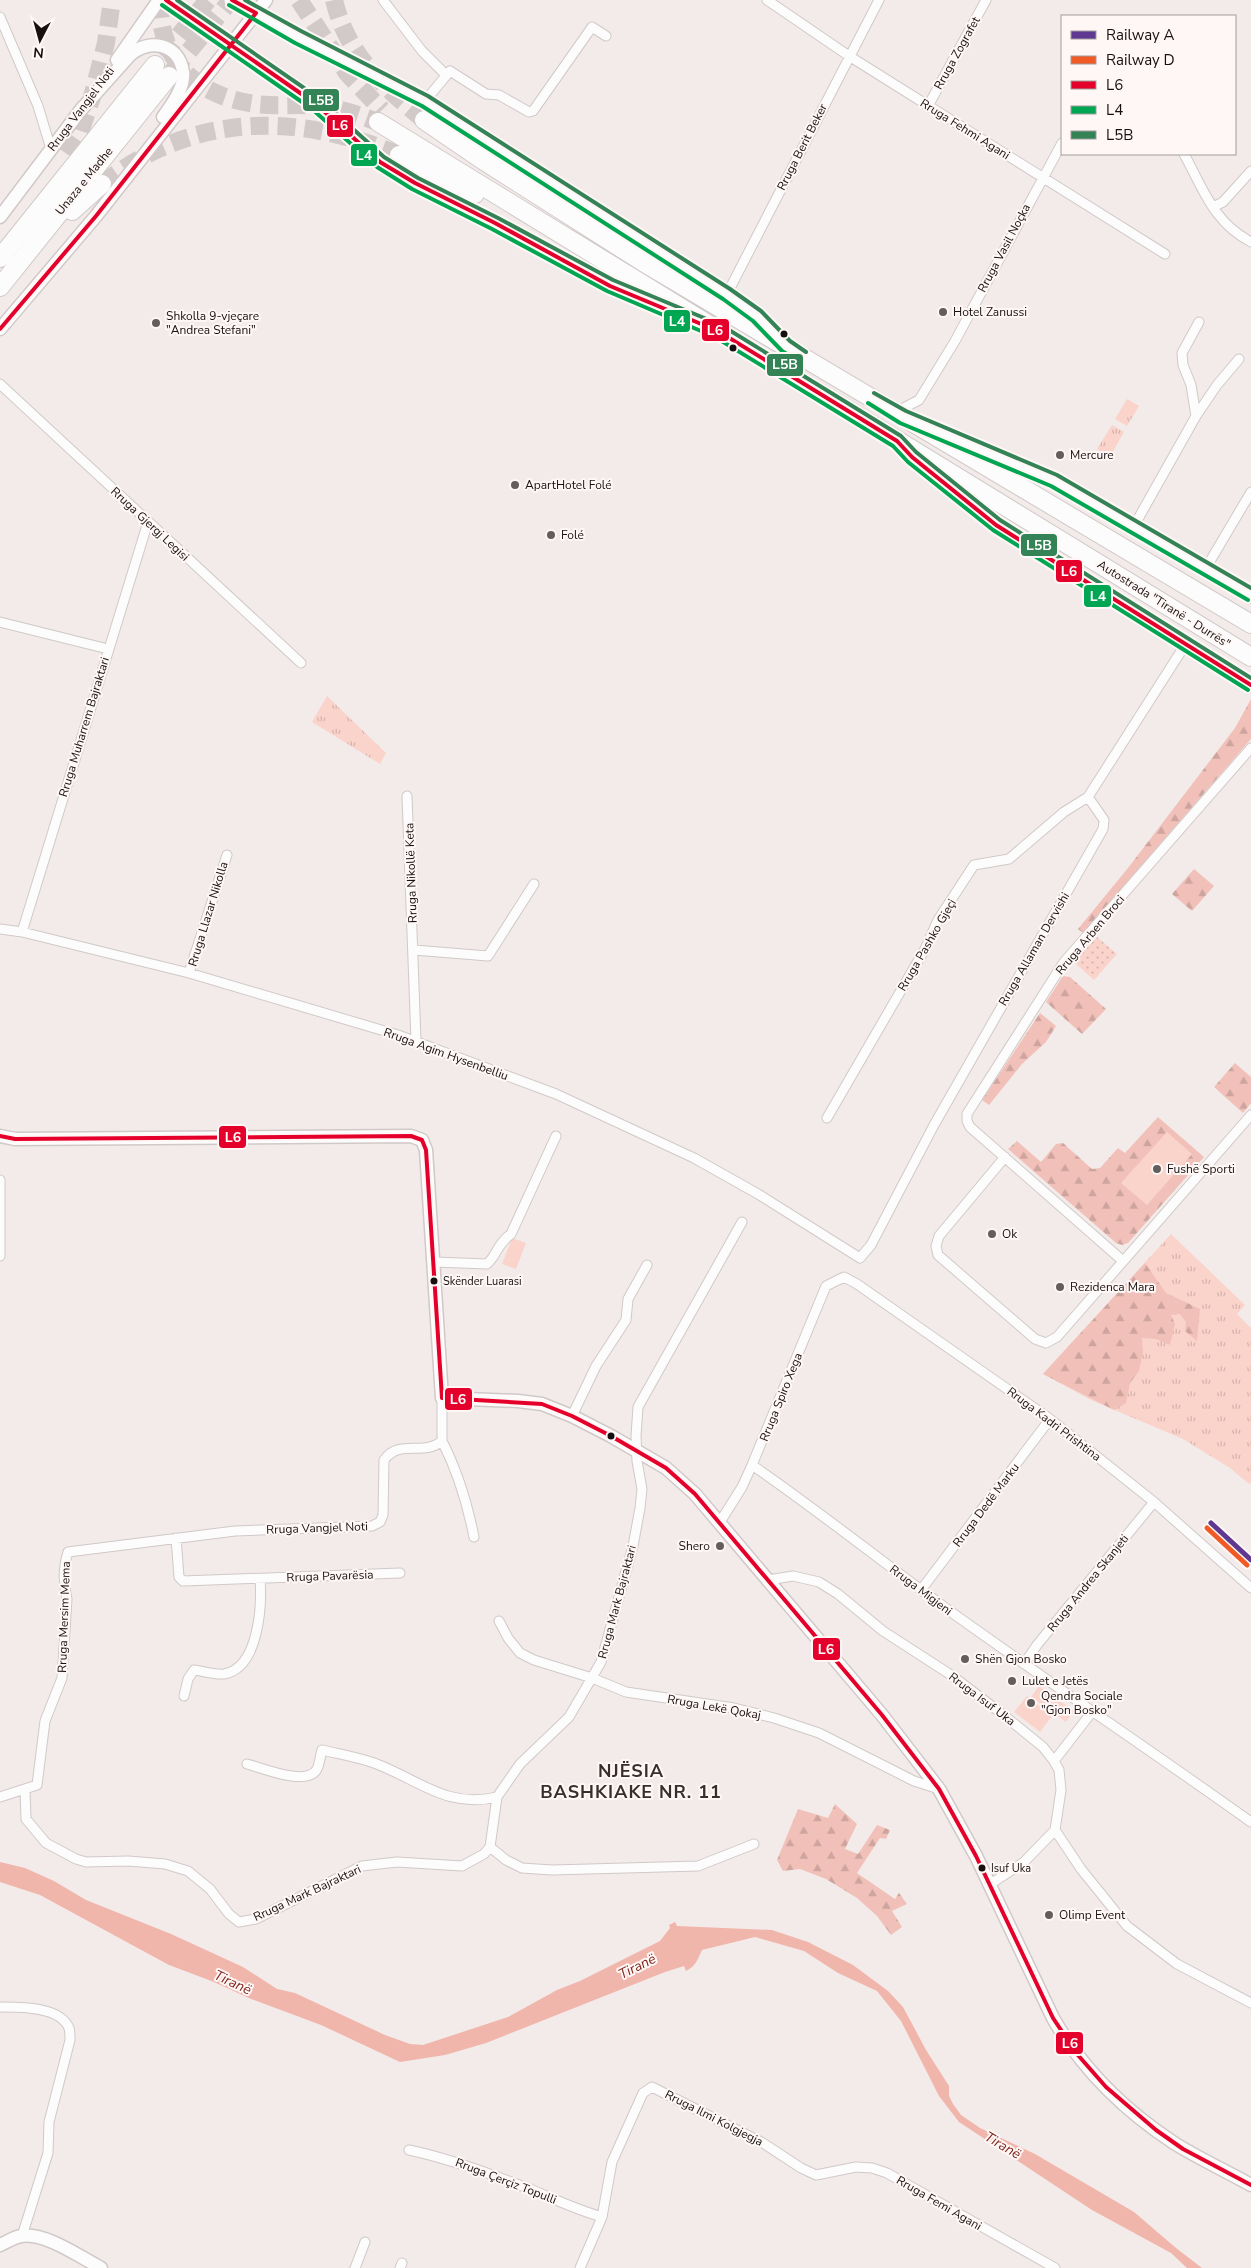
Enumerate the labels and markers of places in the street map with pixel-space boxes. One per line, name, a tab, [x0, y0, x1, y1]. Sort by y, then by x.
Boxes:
place label: Hotel Zanussi	[953, 304, 1027, 320]
marker: Hotel Zanussi	[937, 306, 949, 318]
place label: Shkolla 9-vjeçare "Andrea Stefani"	[166, 308, 259, 338]
marker: Shkolla 9-vjeçare "Andrea Stefani"	[150, 317, 162, 329]
unlabelled marker	[779, 329, 789, 339]
unlabelled marker	[728, 343, 738, 353]
place label: Mercure	[1070, 447, 1114, 463]
marker: Mercure	[1054, 449, 1066, 461]
place label: ApartHotel Folé	[525, 477, 612, 493]
marker: ApartHotel Folé	[509, 479, 521, 491]
place label: Folé	[561, 527, 584, 543]
marker: Folé	[545, 529, 557, 541]
place label: Fushë Sporti	[1167, 1161, 1235, 1177]
marker: Fushë Sporti	[1151, 1163, 1163, 1175]
place label: Ok	[1002, 1226, 1018, 1242]
marker: Ok	[986, 1228, 998, 1240]
place label: Skënder Luarasi	[443, 1274, 522, 1289]
marker: Skënder Luarasi	[429, 1276, 439, 1286]
place label: Rezidenca Mara	[1070, 1279, 1155, 1295]
marker: Rezidenca Mara	[1054, 1281, 1066, 1293]
unlabelled marker	[606, 1431, 616, 1441]
place label: Shero	[679, 1538, 710, 1554]
marker: Shero	[714, 1540, 726, 1552]
place label: Shën Gjon Bosko	[975, 1651, 1067, 1667]
marker: Shën Gjon Bosko	[959, 1653, 971, 1665]
place label: Lulet e Jetës	[1022, 1673, 1089, 1689]
marker: Lulet e Jetës	[1006, 1675, 1018, 1687]
place label: Qendra Sociale "Gjon Bosko"	[1041, 1688, 1123, 1718]
marker: Qendra Sociale "Gjon Bosko"	[1025, 1697, 1037, 1709]
place label: Isuf Uka	[991, 1861, 1031, 1876]
marker: Isuf Uka	[977, 1863, 987, 1873]
place label: Olimp Event	[1059, 1907, 1126, 1923]
marker: Olimp Event	[1043, 1909, 1055, 1921]

